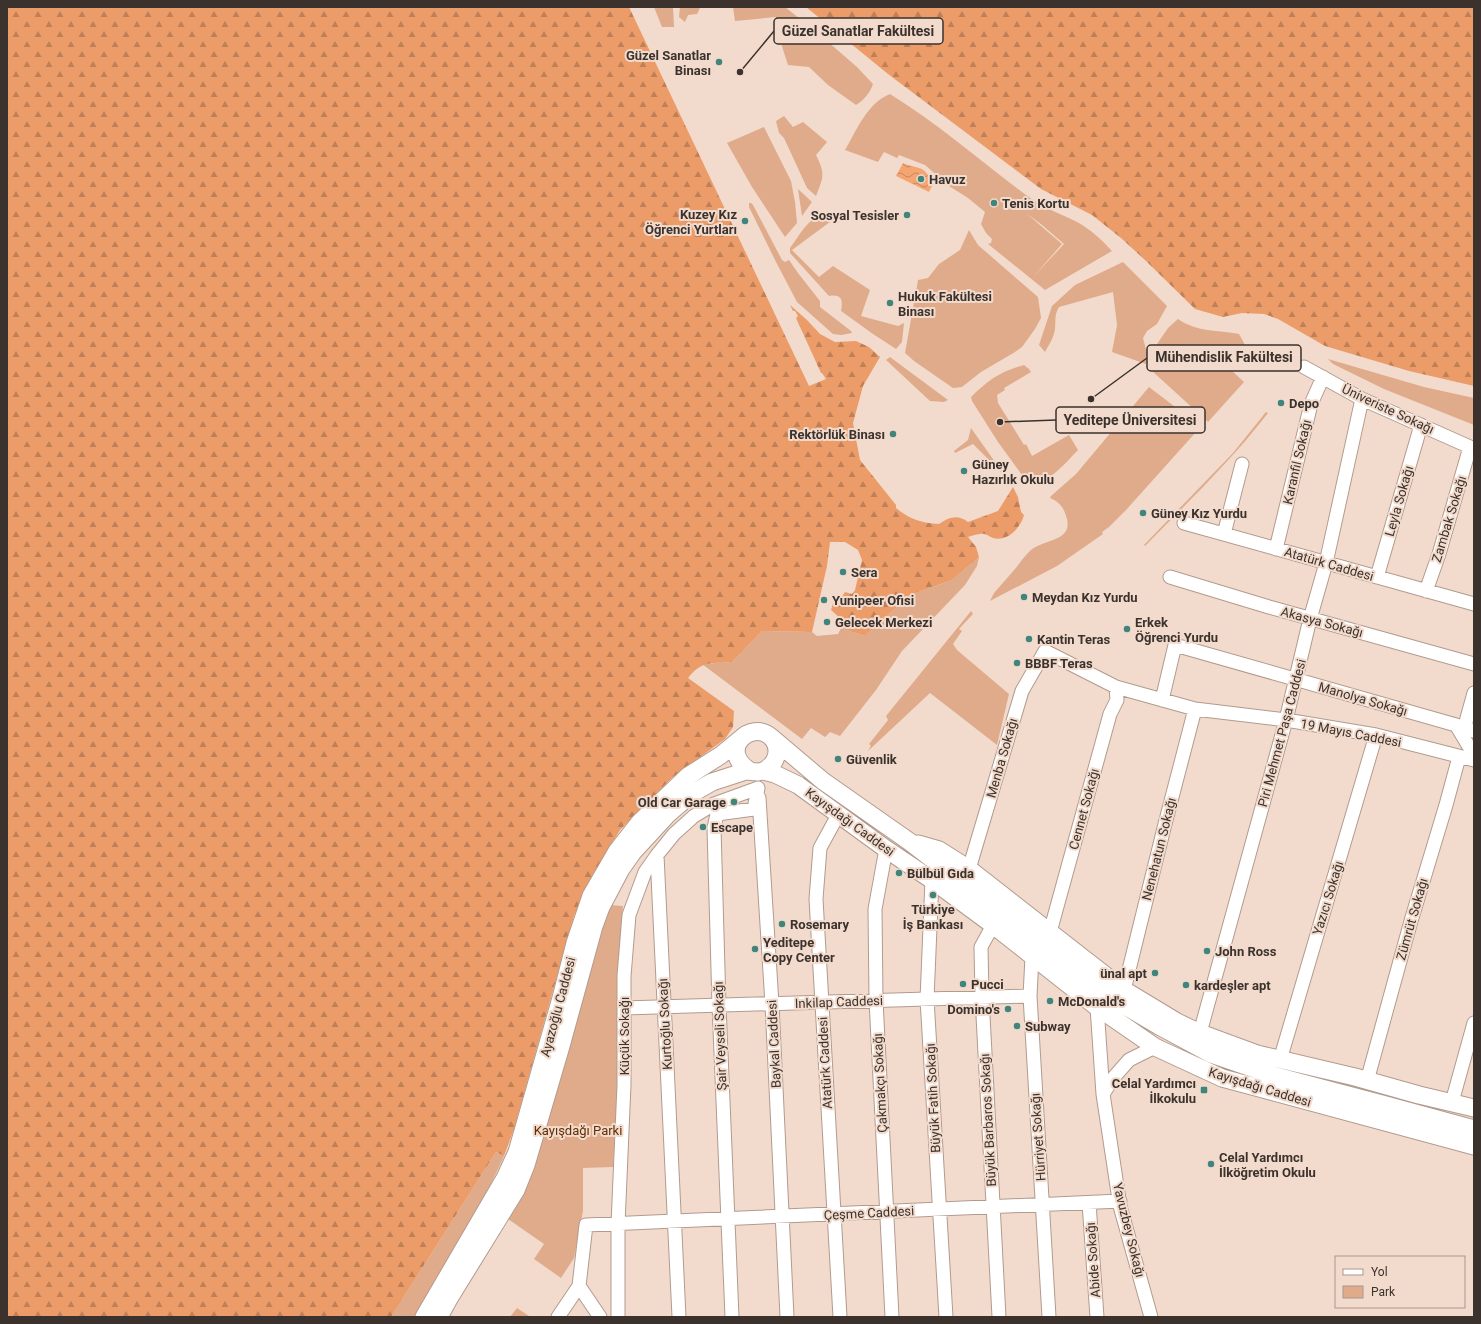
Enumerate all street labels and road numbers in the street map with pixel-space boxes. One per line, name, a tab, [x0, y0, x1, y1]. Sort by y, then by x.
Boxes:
street label: Üniveriste Sokağı	[1340, 381, 1436, 437]
street label: Karanfil Sokağı	[1280, 418, 1314, 506]
street label: Leyla Sokağı	[1382, 464, 1416, 538]
street label: Zambak Sokağı	[1429, 474, 1469, 564]
street label: Atatürk Caddesi	[1283, 544, 1375, 584]
street label: Akasya Sokağı	[1279, 604, 1365, 640]
street label: Piri Mehmet Paşa Caddesi	[1255, 657, 1309, 809]
street label: Manolya Sokağı	[1317, 679, 1409, 719]
street label: Menba Sokağı	[983, 716, 1021, 800]
street label: 19 Mayıs Caddesi	[1299, 716, 1403, 750]
street label: Cennet Sokağı	[1066, 767, 1102, 851]
street label: Kayışdağı Caddesi	[803, 785, 897, 859]
street label: Nenehatun Sokağı	[1139, 796, 1179, 902]
street label: Yazıcı Sokağı	[1310, 859, 1346, 937]
street label: Zümrüt Sokağı	[1393, 876, 1431, 962]
street label: Ayazoğlu Caddesi	[537, 955, 579, 1059]
street label: Kurtoğlu Sokağı	[655, 978, 675, 1070]
street label: Şair Veyseli Sokağı	[711, 981, 729, 1091]
street label: Inkilap Caddesi	[795, 993, 883, 1011]
street label: Küçük Sokağı	[617, 997, 632, 1075]
street label: Baykal Caddesi	[764, 1000, 784, 1088]
street label: Atatürk Caddesi	[815, 1017, 835, 1109]
street label: Çakmakçı Sokağı	[870, 1033, 890, 1133]
street label: Büyük Fatih Sokağı	[923, 1043, 943, 1153]
street label: Büyük Barbaros Sokağı	[977, 1053, 999, 1187]
street label: Kayışdağı Caddesi	[1207, 1064, 1313, 1110]
street label: Hürriyet Sokağı	[1027, 1092, 1049, 1182]
street label: Yavuzbey Sokağı	[1110, 1181, 1148, 1279]
street label: Çeşme Caddesi	[823, 1203, 915, 1223]
street label: Abide Sokağı	[1083, 1222, 1103, 1298]

